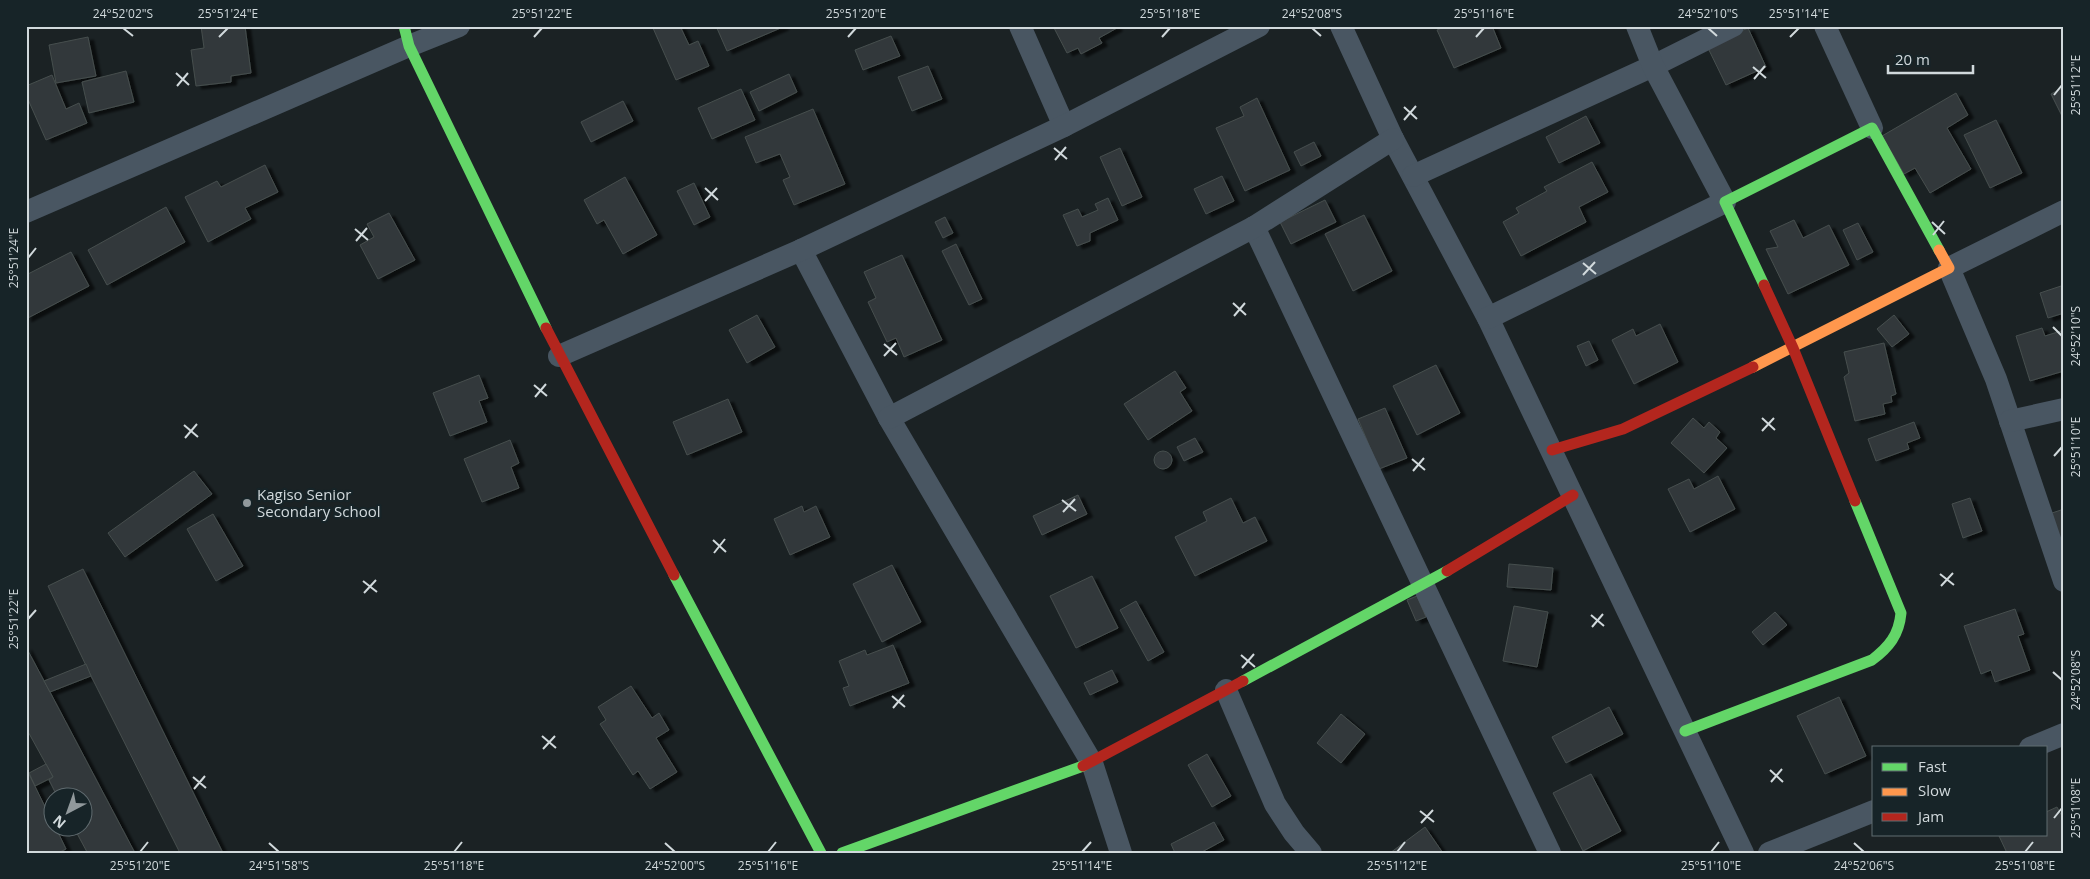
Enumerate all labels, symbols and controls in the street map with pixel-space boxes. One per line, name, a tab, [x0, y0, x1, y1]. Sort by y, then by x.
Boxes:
text: 24°52'02"S	[93, 5, 153, 22]
text: 25°51'24"E	[198, 5, 258, 22]
text: 25°51'22"E	[512, 5, 572, 22]
text: 25°51'20"E	[826, 5, 886, 22]
text: 25°51'18"E	[1140, 5, 1200, 22]
text: 24°52'08"S	[1282, 5, 1342, 22]
text: 25°51'16"E	[1454, 5, 1514, 22]
text: 24°52'10"S	[1678, 5, 1738, 22]
text: 25°51'14"E	[1769, 5, 1829, 22]
scale bar	[1888, 42, 1972, 74]
text: 20 m	[1895, 49, 1930, 69]
text: 25°51'12"E	[2067, 55, 2084, 115]
text: 25°51'24"E	[5, 228, 22, 288]
text: 24°52'10"S	[2067, 306, 2084, 366]
text: 25°51'10"E	[2067, 417, 2084, 477]
place label: Kagiso Senior Secondary School	[257, 484, 381, 521]
marker: Kagiso Senior Secondary School	[241, 497, 253, 509]
text: 25°51'22"E	[5, 589, 22, 649]
text: 24°52'08"S	[2067, 650, 2084, 710]
legend	[1872, 746, 2048, 836]
text: Fast	[1918, 756, 1947, 776]
text: 25°51'08"E	[2067, 778, 2084, 838]
text: Slow	[1918, 780, 1951, 800]
north arrow	[42, 786, 92, 836]
text: Jam	[1916, 806, 1944, 826]
text: N	[49, 811, 70, 833]
text: 25°51'20"E	[110, 857, 170, 874]
text: 24°51'58"S	[249, 857, 309, 874]
text: 25°51'18"E	[424, 857, 484, 874]
text: 24°52'00"S	[645, 857, 705, 874]
text: 25°51'16"E	[738, 857, 798, 874]
text: 25°51'14"E	[1052, 857, 1112, 874]
text: 25°51'12"E	[1367, 857, 1427, 874]
text: 25°51'10"E	[1681, 857, 1741, 874]
text: 24°52'06"S	[1834, 857, 1894, 874]
text: 25°51'08"E	[1995, 857, 2055, 874]

